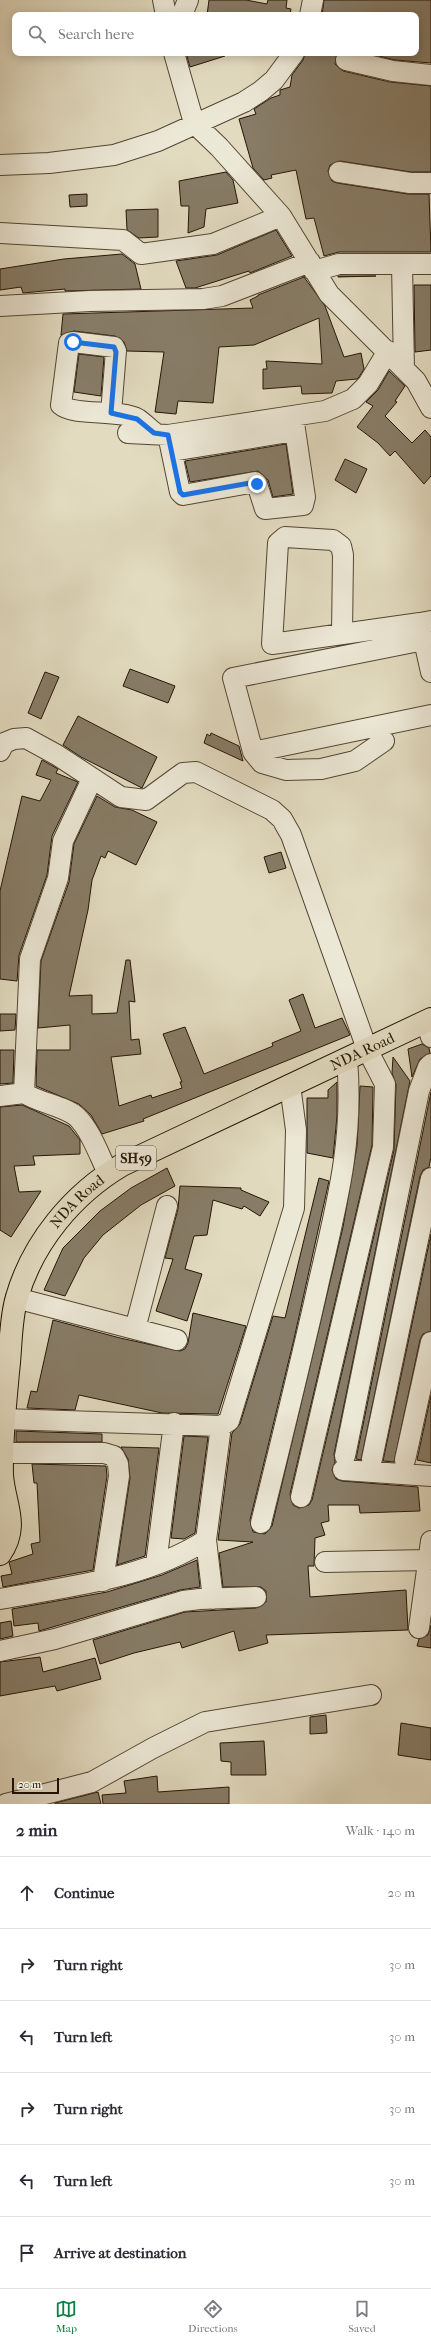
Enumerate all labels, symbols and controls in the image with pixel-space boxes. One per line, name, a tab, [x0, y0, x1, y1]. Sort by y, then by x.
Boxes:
search box	[12, 12, 419, 56]
icon: search	[26, 23, 48, 45]
text: Search here	[58, 25, 134, 43]
route start	[64, 333, 82, 351]
route end	[248, 475, 266, 493]
street label: NDA Road	[327, 1028, 398, 1074]
road number: SH59	[116, 1146, 156, 1170]
street label: NDA Road	[46, 1170, 108, 1232]
scale bar	[12, 1776, 59, 1795]
text: 20 m	[18, 1778, 41, 1791]
text: 2 min	[16, 1820, 57, 1840]
text: Walk · 140 m	[346, 1823, 415, 1838]
icon: ahead	[16, 1882, 38, 1904]
text: Continue	[54, 1884, 114, 1902]
text: 20 m	[388, 1885, 415, 1900]
icon: right	[16, 1954, 38, 1976]
text: Turn right	[54, 1956, 123, 1974]
text: 30 m	[389, 1957, 415, 1972]
icon: left	[16, 2026, 38, 2048]
text: Turn left	[54, 2028, 112, 2046]
text: 30 m	[389, 2029, 415, 2044]
icon: right	[16, 2098, 38, 2120]
text: Turn right	[54, 2100, 123, 2118]
text: 30 m	[389, 2101, 415, 2116]
icon: left	[16, 2170, 38, 2192]
text: Turn left	[54, 2172, 112, 2190]
text: 30 m	[389, 2173, 415, 2188]
icon: arrive	[16, 2242, 38, 2264]
text: Arrive at destination	[54, 2244, 186, 2262]
tab: Map	[55, 2298, 77, 2335]
tab: Directions	[188, 2298, 238, 2335]
tab: Saved	[348, 2298, 376, 2335]

